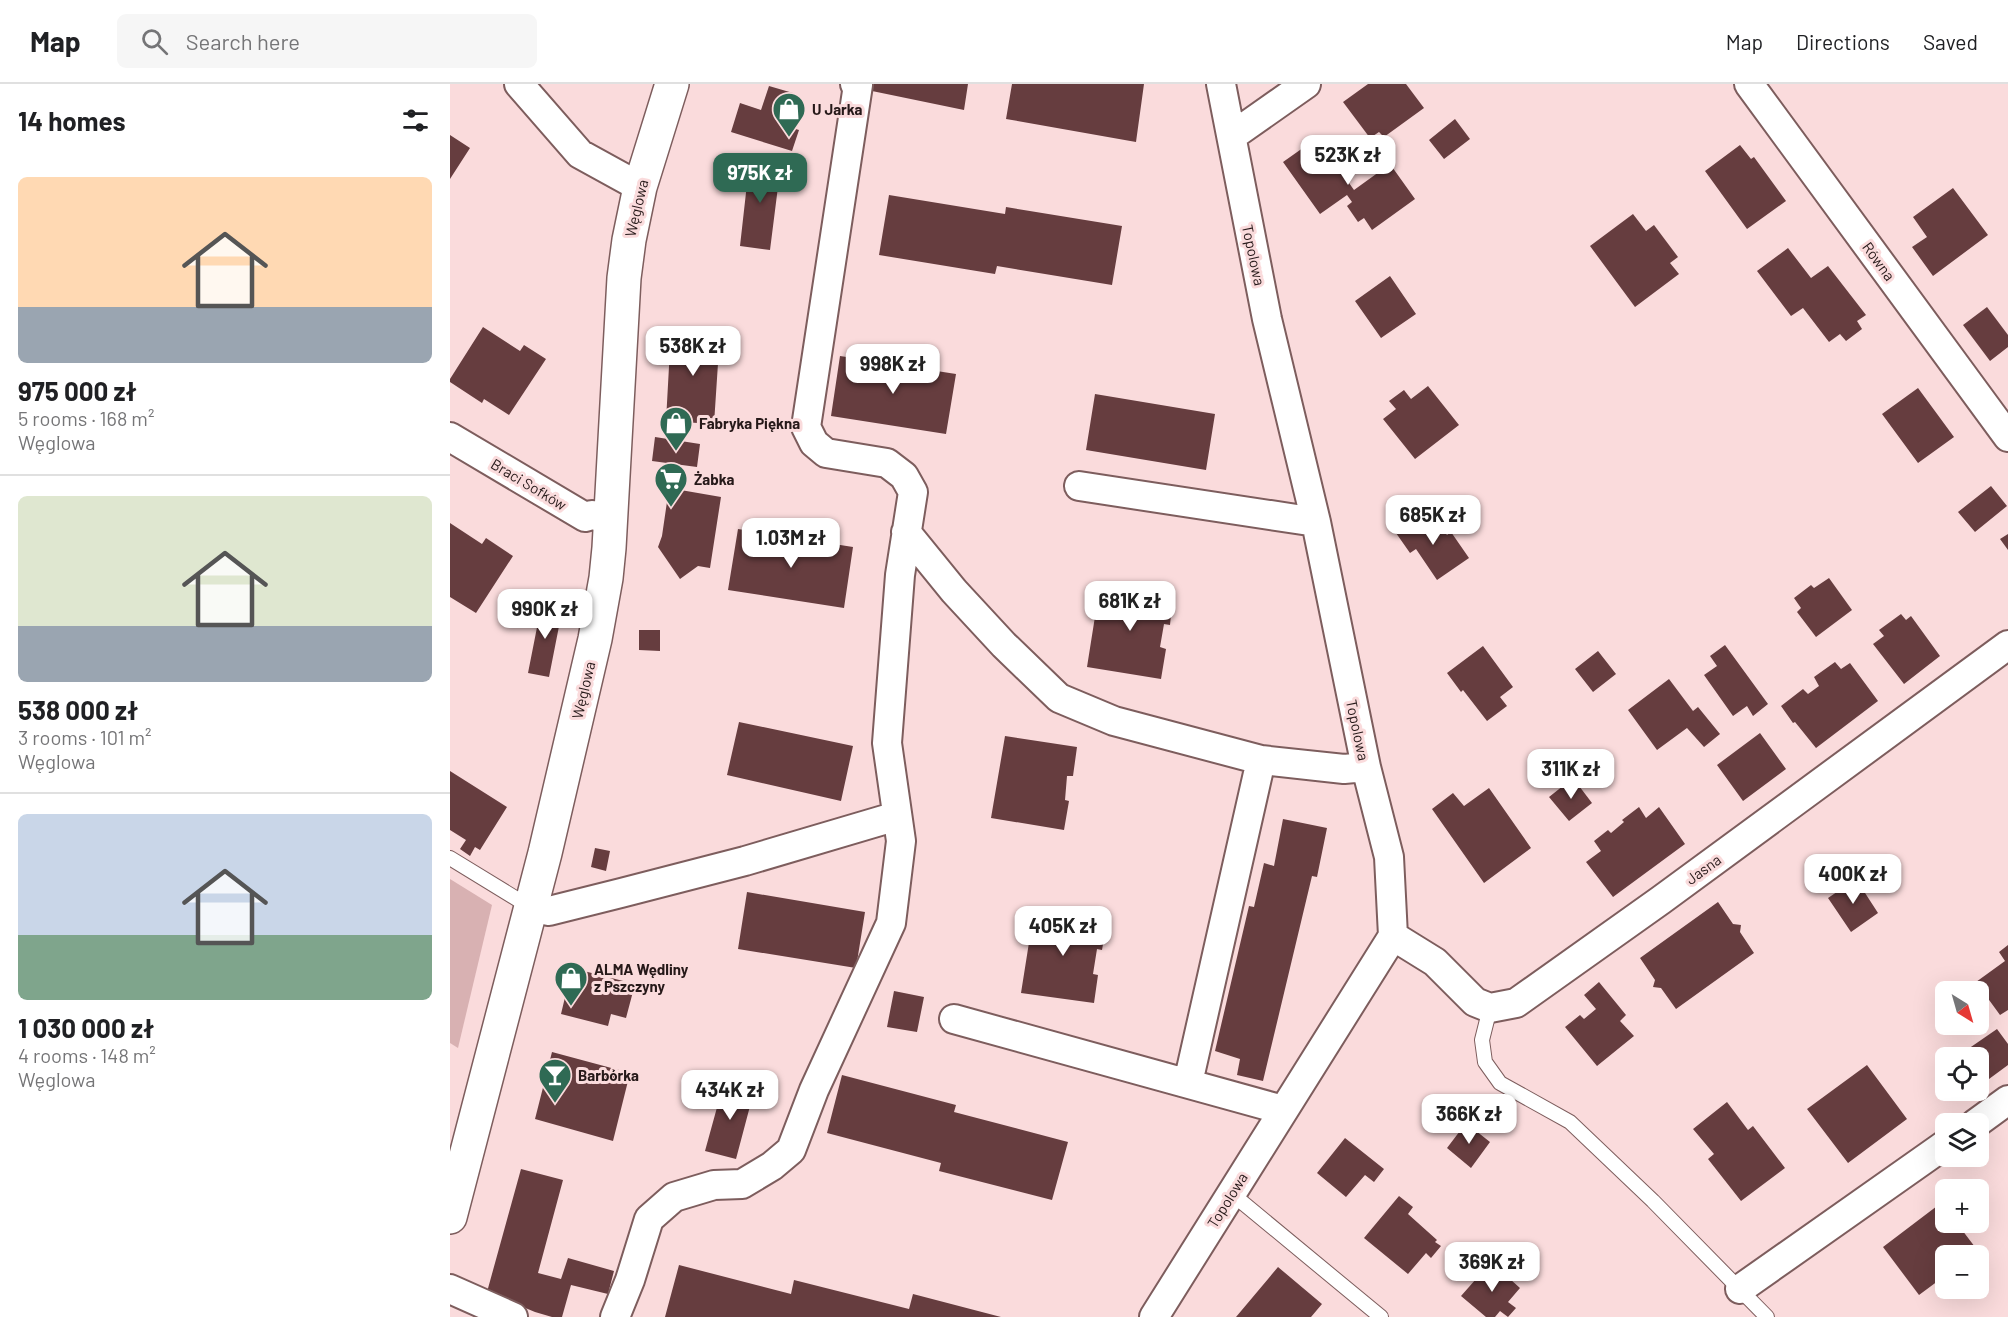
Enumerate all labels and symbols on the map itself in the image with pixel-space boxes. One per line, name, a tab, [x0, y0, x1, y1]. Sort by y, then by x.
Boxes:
shop icon: U Jarka	[771, 91, 807, 138]
place label: U Jarka	[812, 100, 863, 118]
pin: 523K zł	[1293, 135, 1403, 186]
pin: 975K zł	[705, 153, 815, 204]
street label: Węglowa	[621, 178, 651, 238]
street label: Topolowa	[1239, 223, 1269, 287]
street label: Równa	[1859, 238, 1899, 284]
pin: 538K zł	[638, 326, 748, 377]
pin: 998K zł	[838, 344, 948, 395]
shop icon: Fabryka Piękna	[658, 405, 694, 452]
place label: Fabryka Piękna	[699, 414, 800, 432]
street label: Braci Sofków	[488, 454, 570, 514]
supermarket icon: Żabka	[653, 461, 689, 508]
place label: Żabka	[694, 470, 734, 488]
pin: 685K zł	[1378, 495, 1488, 546]
pin: 1.03M zł	[729, 518, 853, 569]
pin: 681K zł	[1075, 581, 1185, 632]
pin: 990K zł	[490, 589, 600, 640]
street label: Węglowa	[568, 660, 598, 720]
street label: Topolowa	[1343, 698, 1373, 762]
pin: 311K zł	[1516, 749, 1626, 800]
street label: Jasna	[1682, 850, 1724, 888]
pin: 400K zł	[1798, 854, 1908, 905]
pin: 405K zł	[1008, 906, 1118, 957]
shop icon: ALMA Wędliny z Pszczyny	[553, 960, 589, 1007]
place label: ALMA Wędliny z Pszczyny	[594, 960, 689, 995]
north arrow	[1935, 981, 1989, 1035]
bar icon: Barbórka	[537, 1057, 573, 1104]
place label: Barbórka	[578, 1066, 639, 1084]
pin: 434K zł	[675, 1070, 785, 1121]
pin: 366K zł	[1414, 1094, 1524, 1145]
street label: Topolowa	[1203, 1169, 1251, 1231]
pin: 369K zł	[1437, 1242, 1547, 1293]

